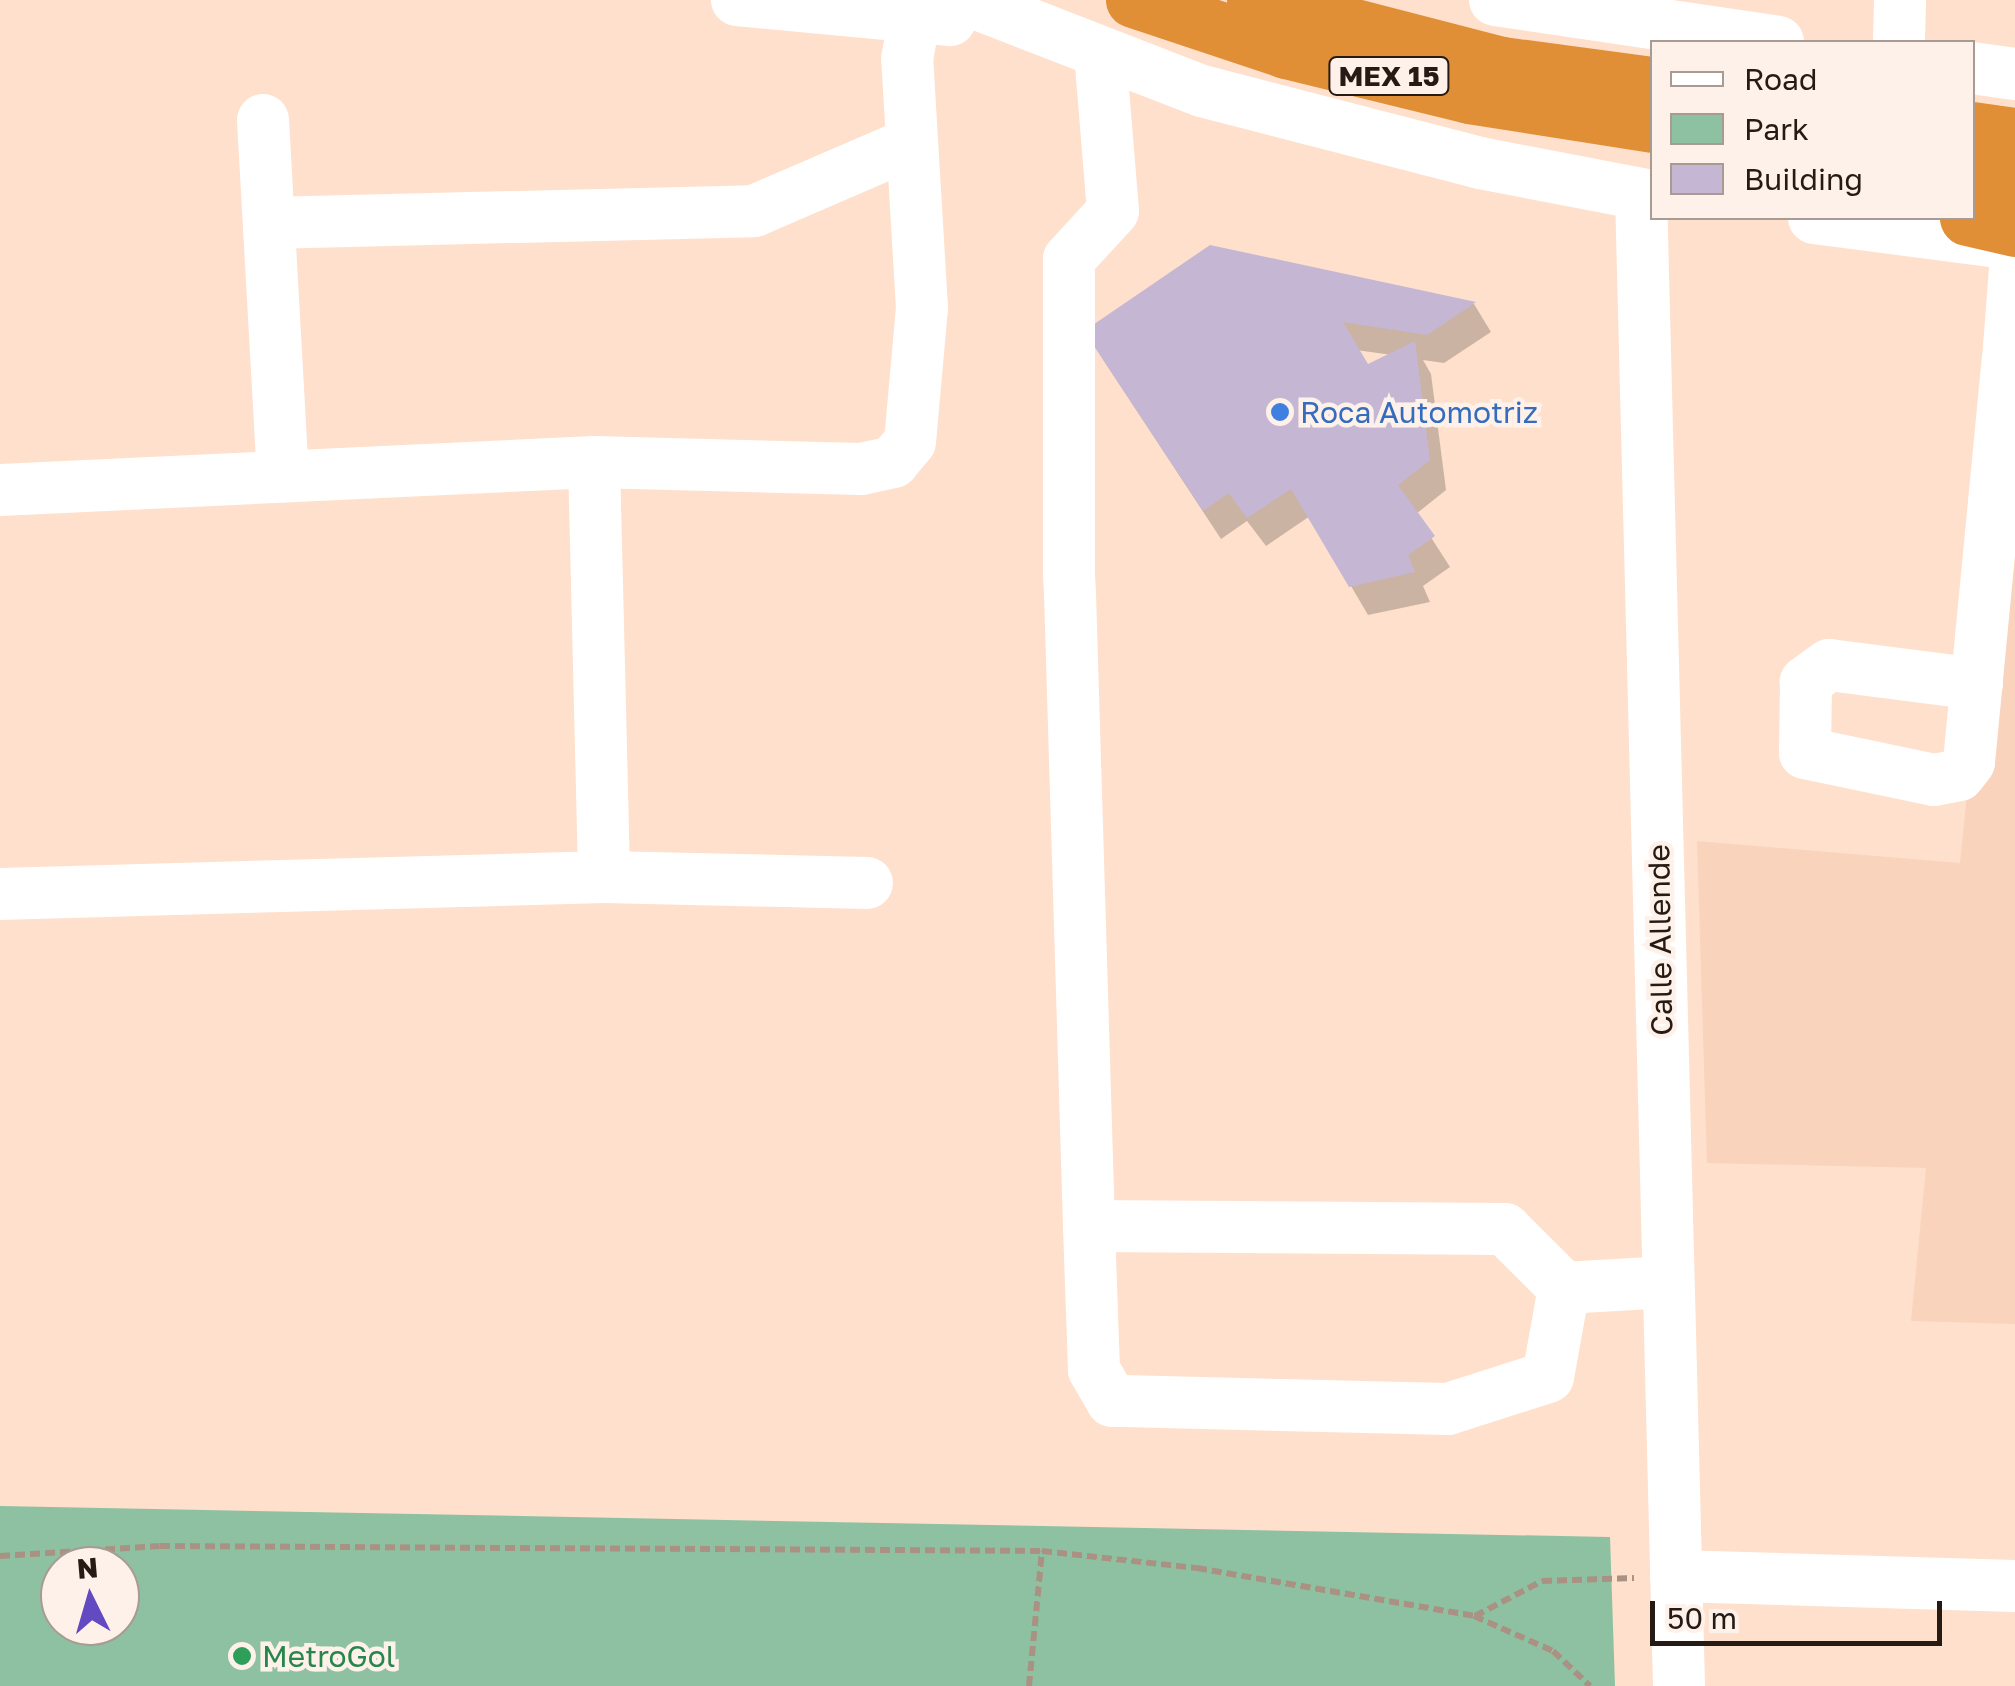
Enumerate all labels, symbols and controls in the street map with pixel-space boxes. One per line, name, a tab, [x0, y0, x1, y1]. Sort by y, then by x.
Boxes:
legend	[1650, 40, 1975, 220]
road number: MEX 15	[1326, 53, 1452, 99]
text: Road	[1744, 61, 1818, 97]
text: Park	[1744, 111, 1809, 147]
text: Building	[1744, 161, 1863, 197]
place label: Roca Automotriz	[1300, 394, 1538, 430]
marker: Roca Automotriz	[1269, 401, 1291, 423]
street label: Calle Allende	[1640, 844, 1680, 1036]
north arrow	[40, 1546, 140, 1646]
text: N	[75, 1550, 100, 1585]
scale bar	[1655, 1581, 1948, 1643]
text: 50 m	[1667, 1600, 1737, 1636]
place label: MetroGol	[262, 1638, 395, 1674]
marker: MetroGol	[231, 1645, 253, 1667]

